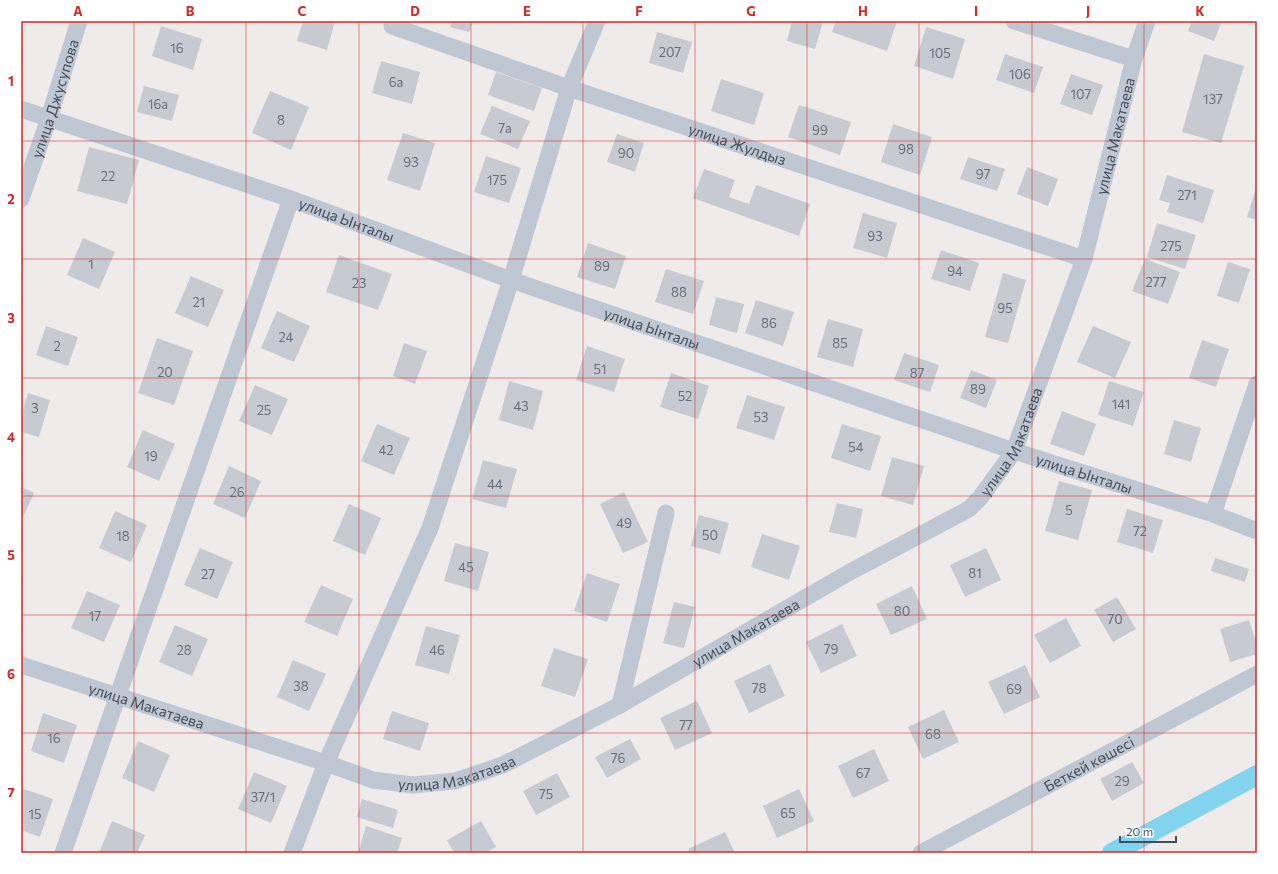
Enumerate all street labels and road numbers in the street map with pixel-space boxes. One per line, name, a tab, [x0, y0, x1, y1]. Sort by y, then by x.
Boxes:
street label: улица Джусупова	[27, 37, 82, 160]
street label: улица Макатаева	[1091, 75, 1138, 196]
street label: улица Жулдыз	[686, 119, 789, 169]
street label: улица Ынталы	[297, 194, 397, 245]
street label: улица Ынталы	[602, 303, 702, 353]
street label: улица Макатаева	[976, 385, 1046, 499]
street label: улица Ынталы	[1034, 450, 1135, 497]
street label: улица Макатаева	[689, 594, 802, 670]
street label: улица Макатаева	[87, 678, 207, 732]
street label: Беткей көшесі	[1040, 732, 1137, 795]
street label: улица Макатаева	[397, 751, 518, 794]

